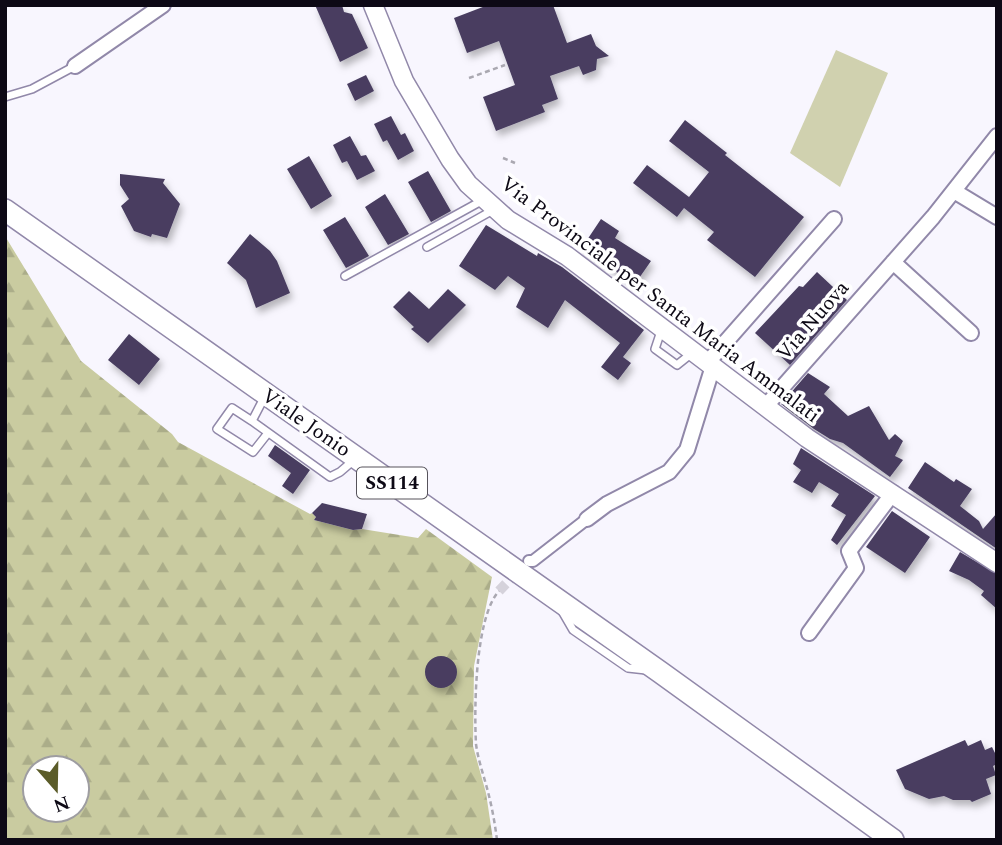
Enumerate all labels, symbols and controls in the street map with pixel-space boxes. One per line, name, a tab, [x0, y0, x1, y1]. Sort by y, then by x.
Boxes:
street label: Via Provinciale per Santa Maria Ammalati	[493, 169, 827, 431]
street label: Via Nuova	[769, 273, 858, 368]
street label: Viale Jonio	[255, 380, 357, 466]
road number: SS114	[357, 468, 427, 498]
north arrow	[21, 754, 91, 824]
text: N	[49, 787, 74, 820]

